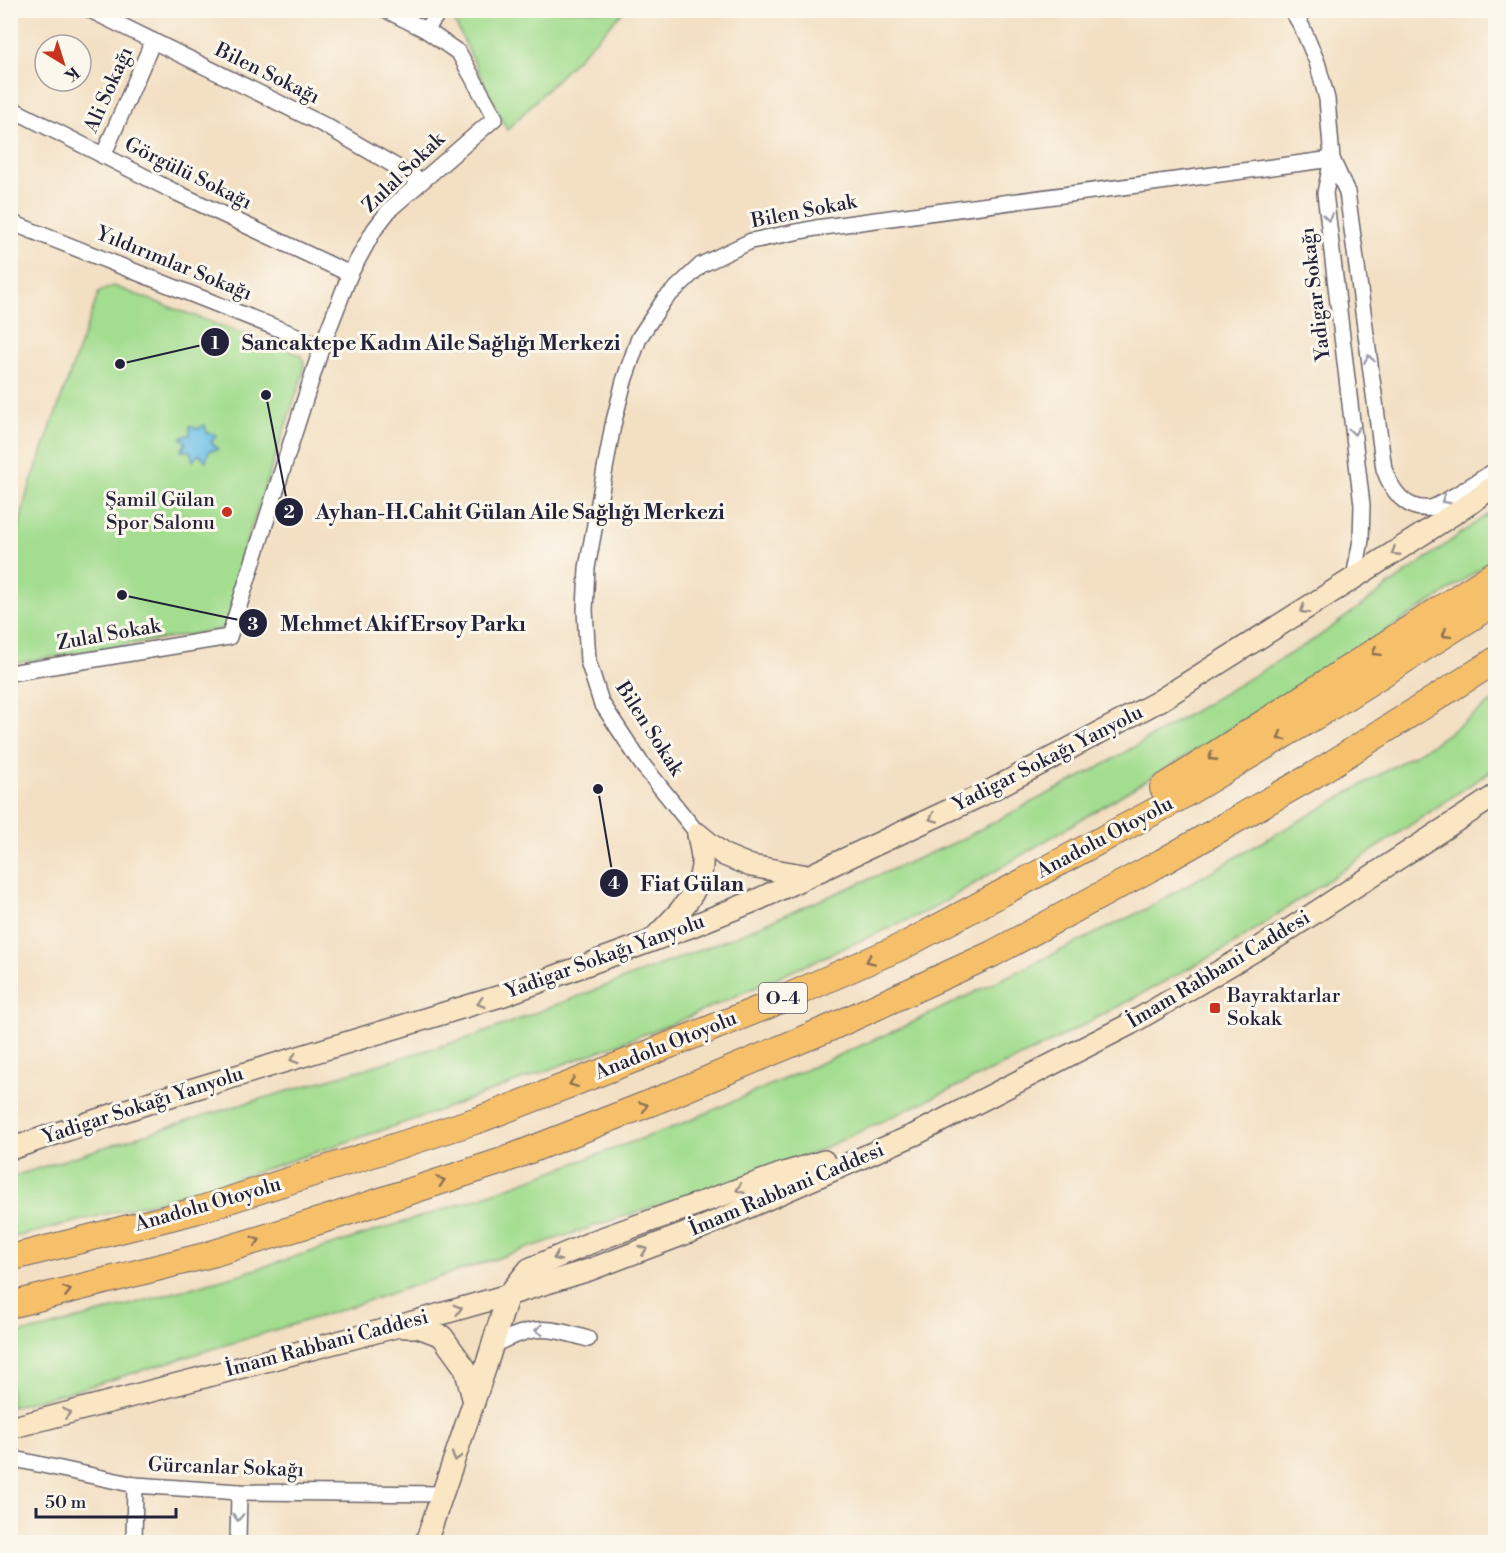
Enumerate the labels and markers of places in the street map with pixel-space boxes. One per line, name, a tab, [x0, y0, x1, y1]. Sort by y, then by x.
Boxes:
callout: Sancaktepe Kadın Aile Sağlığı Merkezi	[200, 323, 632, 362]
place label: Şamil Gülan Spor Salonu	[105, 488, 216, 536]
callout: Ayhan-H.Cahit Gülan Aile Sağlığı Merkezi	[274, 493, 737, 532]
marker: Şamil Gülan Spor Salonu	[220, 505, 234, 519]
callout: Mehmet Akif Ersoy Parkı	[238, 604, 538, 643]
callout: Fiat Gülan	[599, 864, 756, 903]
place label: Bayraktarlar Sokak	[1226, 984, 1341, 1032]
marker: Bayraktarlar Sokak	[1208, 1001, 1222, 1015]

